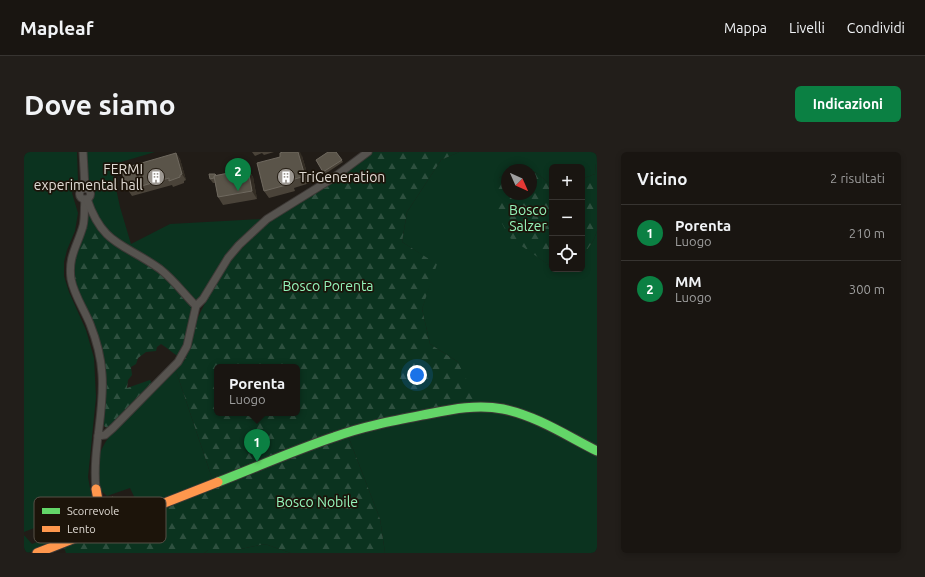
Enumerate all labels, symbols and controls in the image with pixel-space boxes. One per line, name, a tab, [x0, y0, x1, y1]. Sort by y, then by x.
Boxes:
text: Mapleaf	[20, 17, 93, 39]
text: Mappa	[724, 20, 767, 36]
text: Livelli	[789, 20, 825, 36]
text: Condividi	[847, 20, 905, 36]
button: Indicazioni	[795, 86, 901, 122]
text: Dove siamo	[24, 89, 176, 120]
pin: 2	[225, 158, 251, 191]
place label: FERMI experimental hall	[34, 161, 143, 193]
north arrow	[501, 164, 537, 200]
map controls	[549, 164, 585, 272]
button: +	[549, 164, 585, 200]
building icon: FERMI experimental hall	[146, 167, 166, 187]
building icon: TriGeneration	[276, 167, 296, 187]
place label: TriGeneration	[299, 169, 385, 185]
text: Vicino	[637, 169, 687, 188]
text: 2 risultati	[830, 171, 885, 185]
button: −	[549, 200, 585, 236]
park label: Bosco Salzer	[509, 202, 547, 234]
text: Porenta	[675, 217, 731, 234]
text: 1	[646, 226, 654, 240]
text: 210 m	[849, 226, 885, 240]
text: Luogo	[675, 234, 712, 248]
button: locate	[549, 236, 585, 272]
text: MM	[675, 273, 702, 290]
park label: Bosco Porenta	[282, 278, 374, 294]
text: 2	[646, 282, 654, 296]
text: 300 m	[849, 282, 885, 296]
text: Luogo	[675, 290, 712, 304]
popup	[214, 364, 300, 416]
your location	[407, 365, 427, 385]
text: Porenta	[229, 375, 285, 392]
text: Luogo	[229, 392, 266, 406]
pin: 1	[244, 429, 270, 462]
park label: Bosco Nobile	[276, 494, 358, 510]
legend	[34, 497, 166, 543]
text: Scorrevole	[67, 505, 119, 517]
text: Lento	[67, 523, 96, 535]

